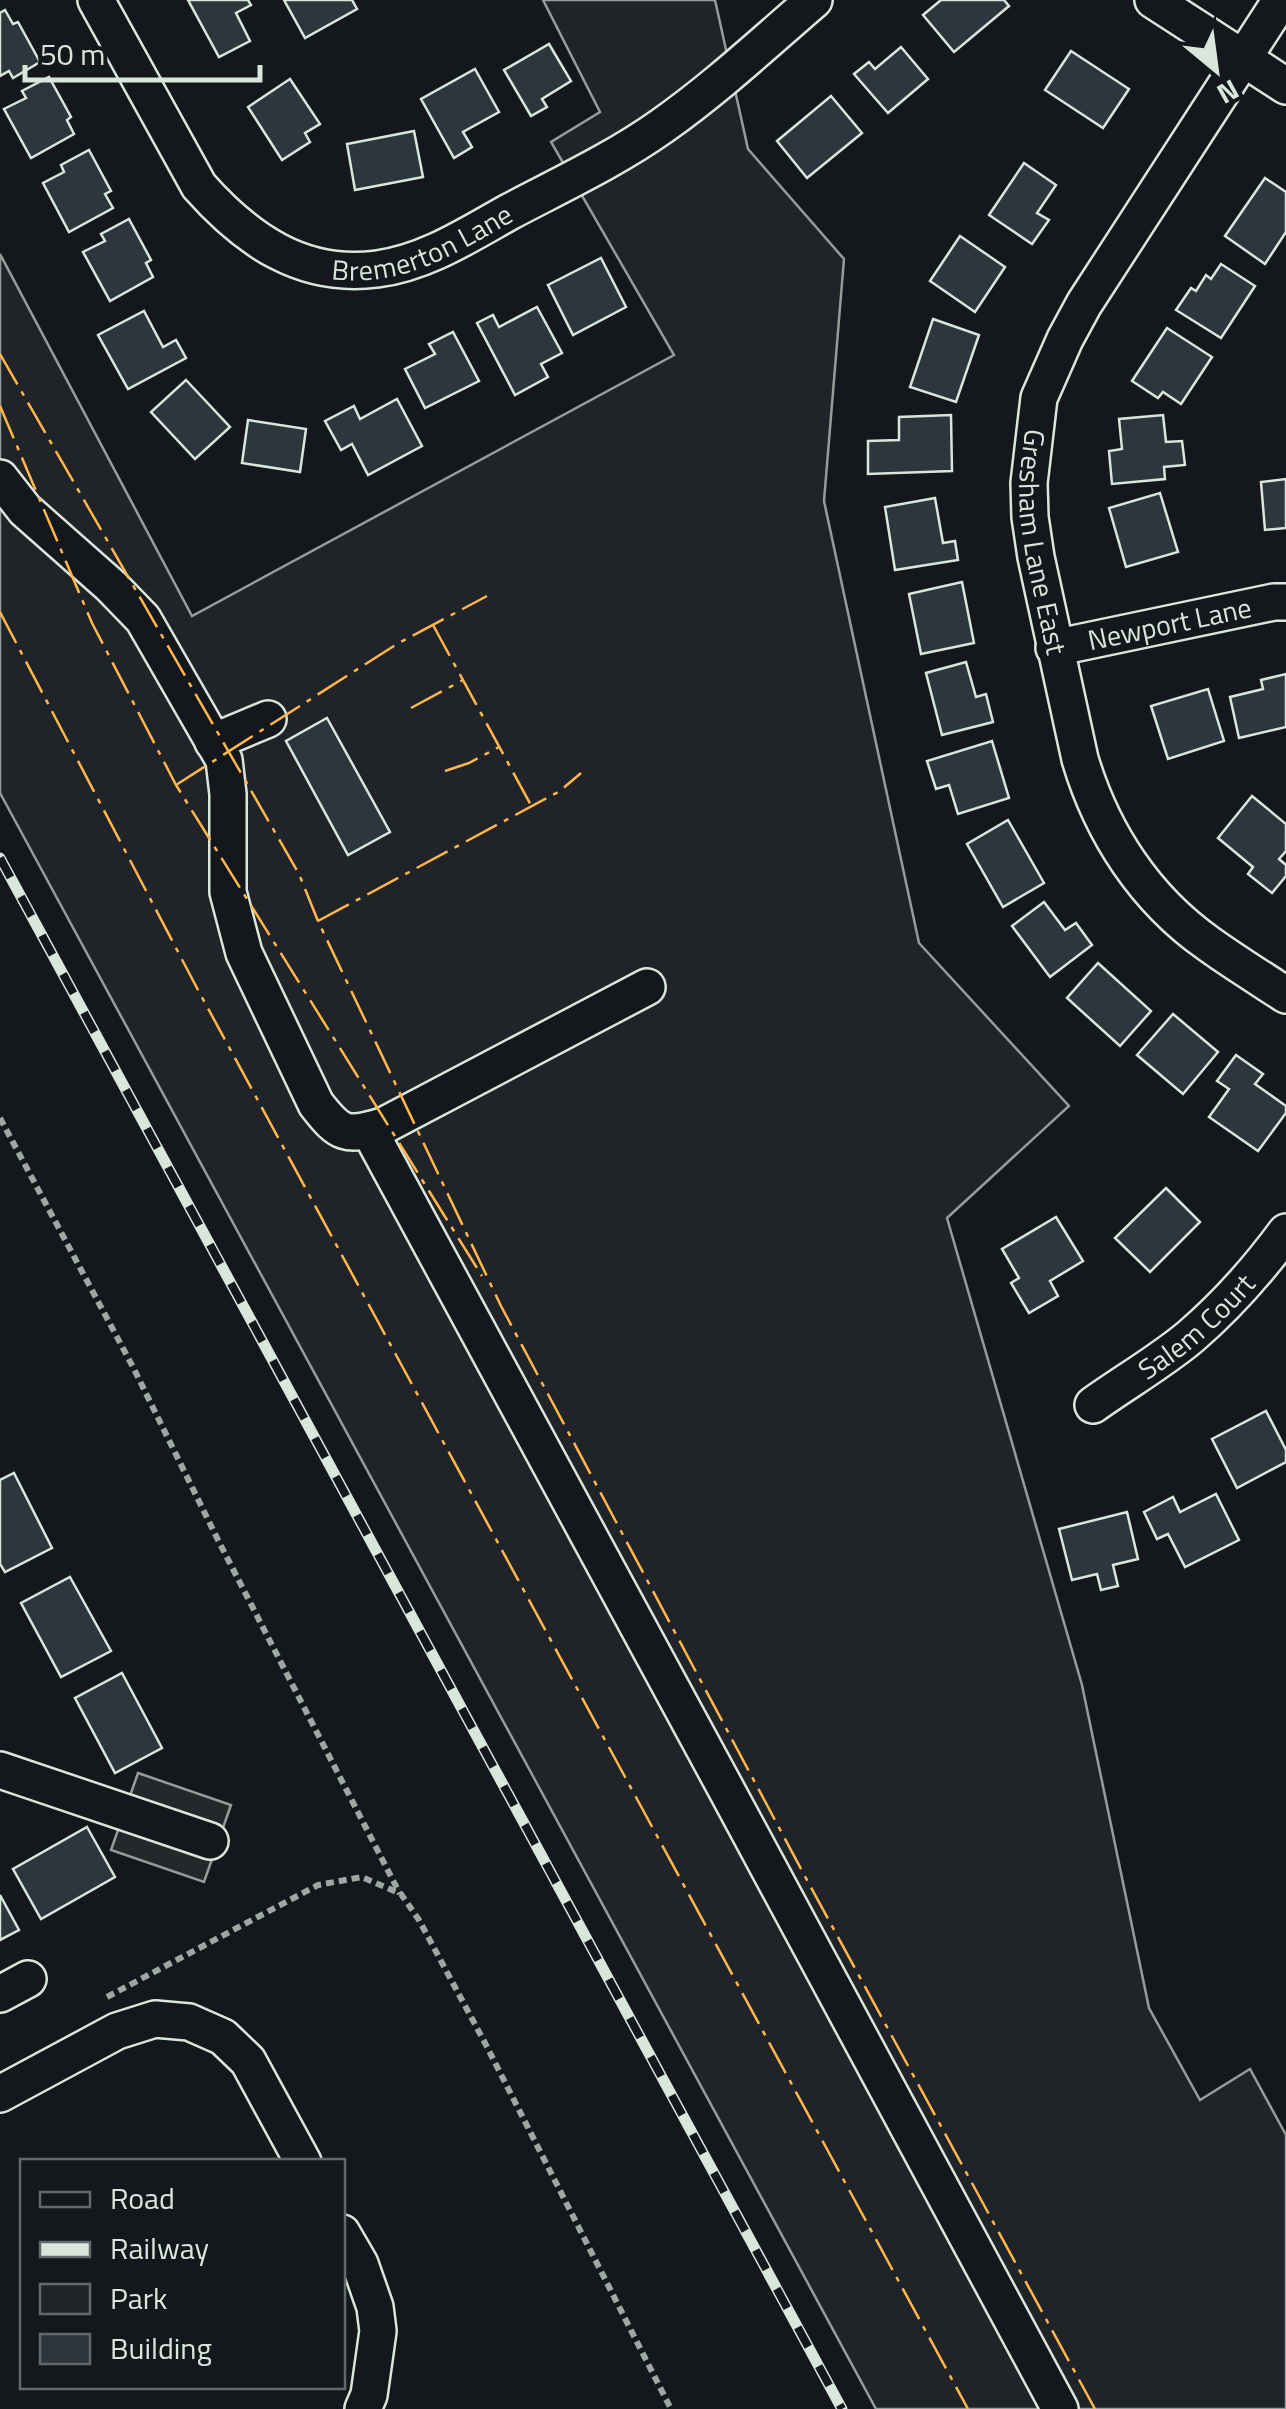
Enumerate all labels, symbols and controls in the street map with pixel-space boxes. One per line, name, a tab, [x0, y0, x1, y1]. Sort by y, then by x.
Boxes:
scale bar	[25, 20, 260, 82]
north arrow	[1166, 20, 1266, 120]
text: 50 m	[40, 31, 105, 77]
text: N	[1209, 69, 1247, 116]
street label: Bremerton Lane	[330, 193, 520, 292]
street label: Gresham Lane East	[1008, 427, 1079, 659]
street label: Newport Lane	[1084, 585, 1255, 661]
street label: Salem Court	[1129, 1263, 1265, 1390]
legend	[20, 2159, 345, 2389]
text: Road	[110, 2175, 175, 2221]
text: Railway	[110, 2225, 209, 2271]
text: Park	[110, 2275, 167, 2321]
text: Building	[110, 2325, 212, 2371]

